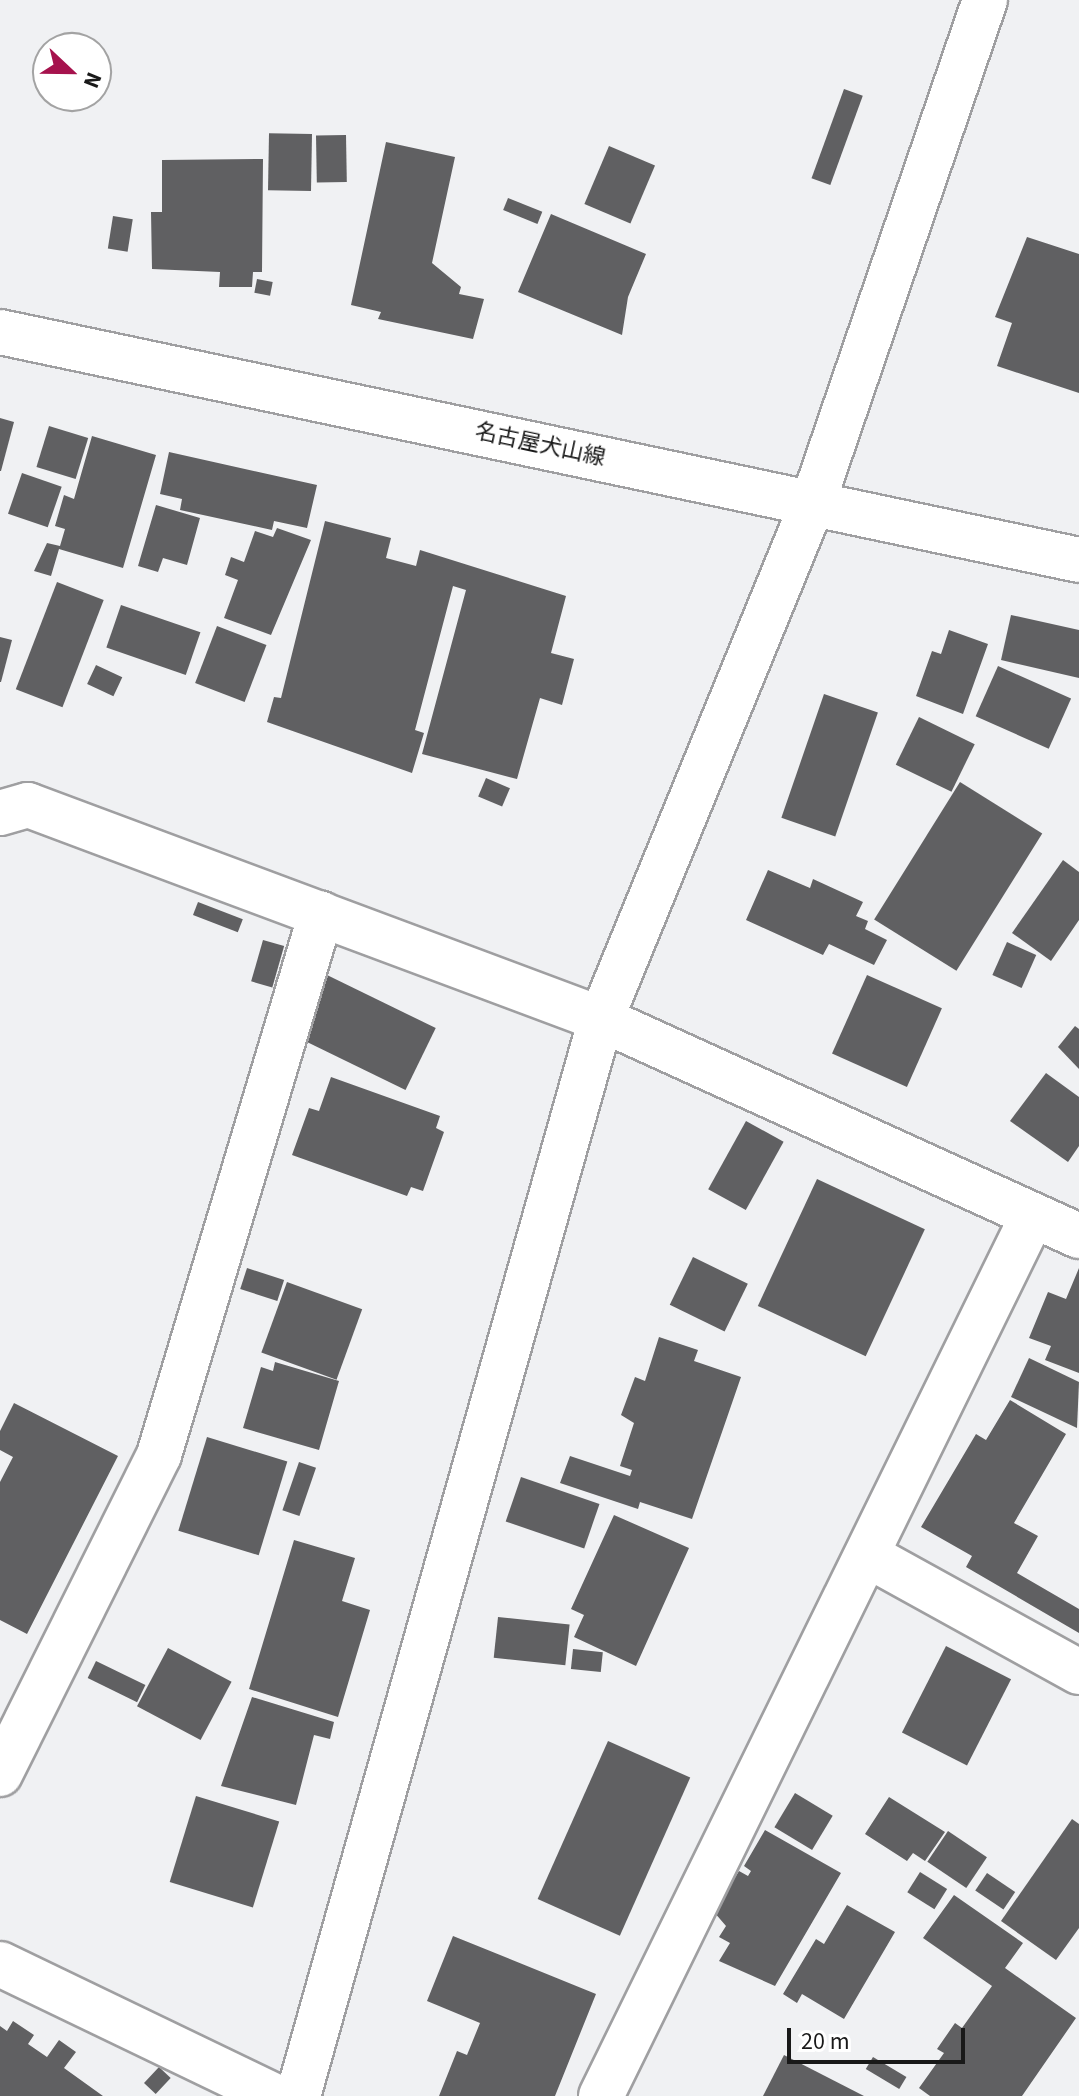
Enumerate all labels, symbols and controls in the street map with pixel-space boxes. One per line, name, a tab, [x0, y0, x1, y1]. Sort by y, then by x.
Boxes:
north arrow	[32, 32, 112, 112]
text: N	[75, 67, 110, 93]
street label: 名古屋犬山線	[473, 418, 607, 472]
scale bar	[791, 2012, 969, 2062]
text: 20 m	[801, 2024, 850, 2059]

